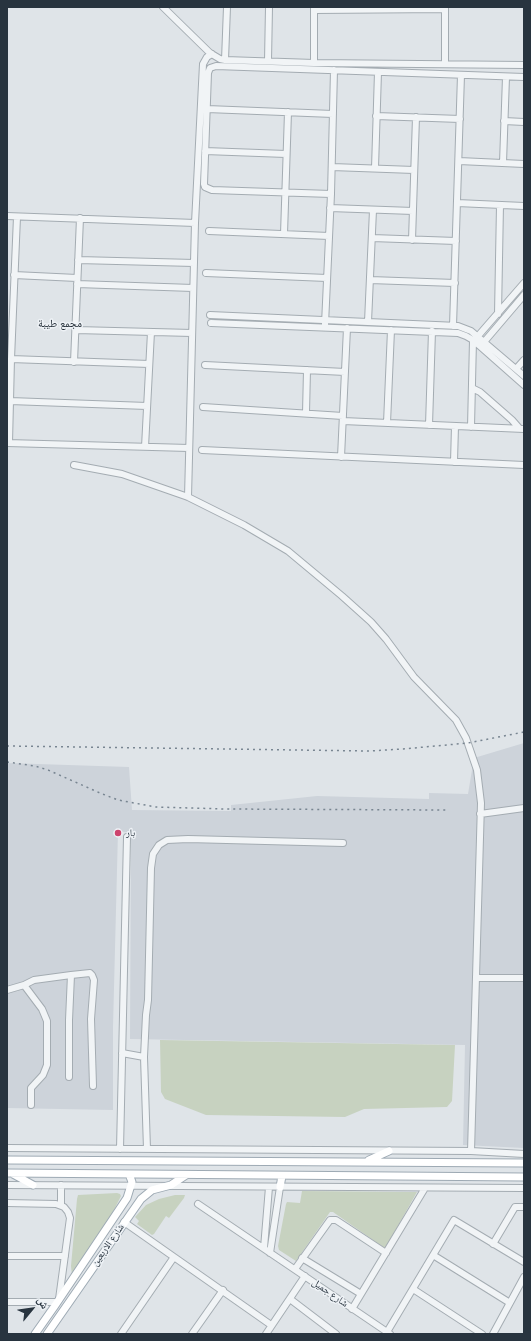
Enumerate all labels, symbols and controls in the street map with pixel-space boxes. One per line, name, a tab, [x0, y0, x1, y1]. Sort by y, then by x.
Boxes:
district label: مجمع طيبة	[38, 317, 82, 331]
place label: بار	[126, 827, 135, 839]
marker: بار	[113, 828, 123, 838]
street label: شارع الاربعين	[89, 1221, 127, 1269]
street label: شارع جميل	[310, 1276, 350, 1310]
north arrow	[12, 1289, 52, 1329]
text: ش	[34, 1295, 51, 1311]

